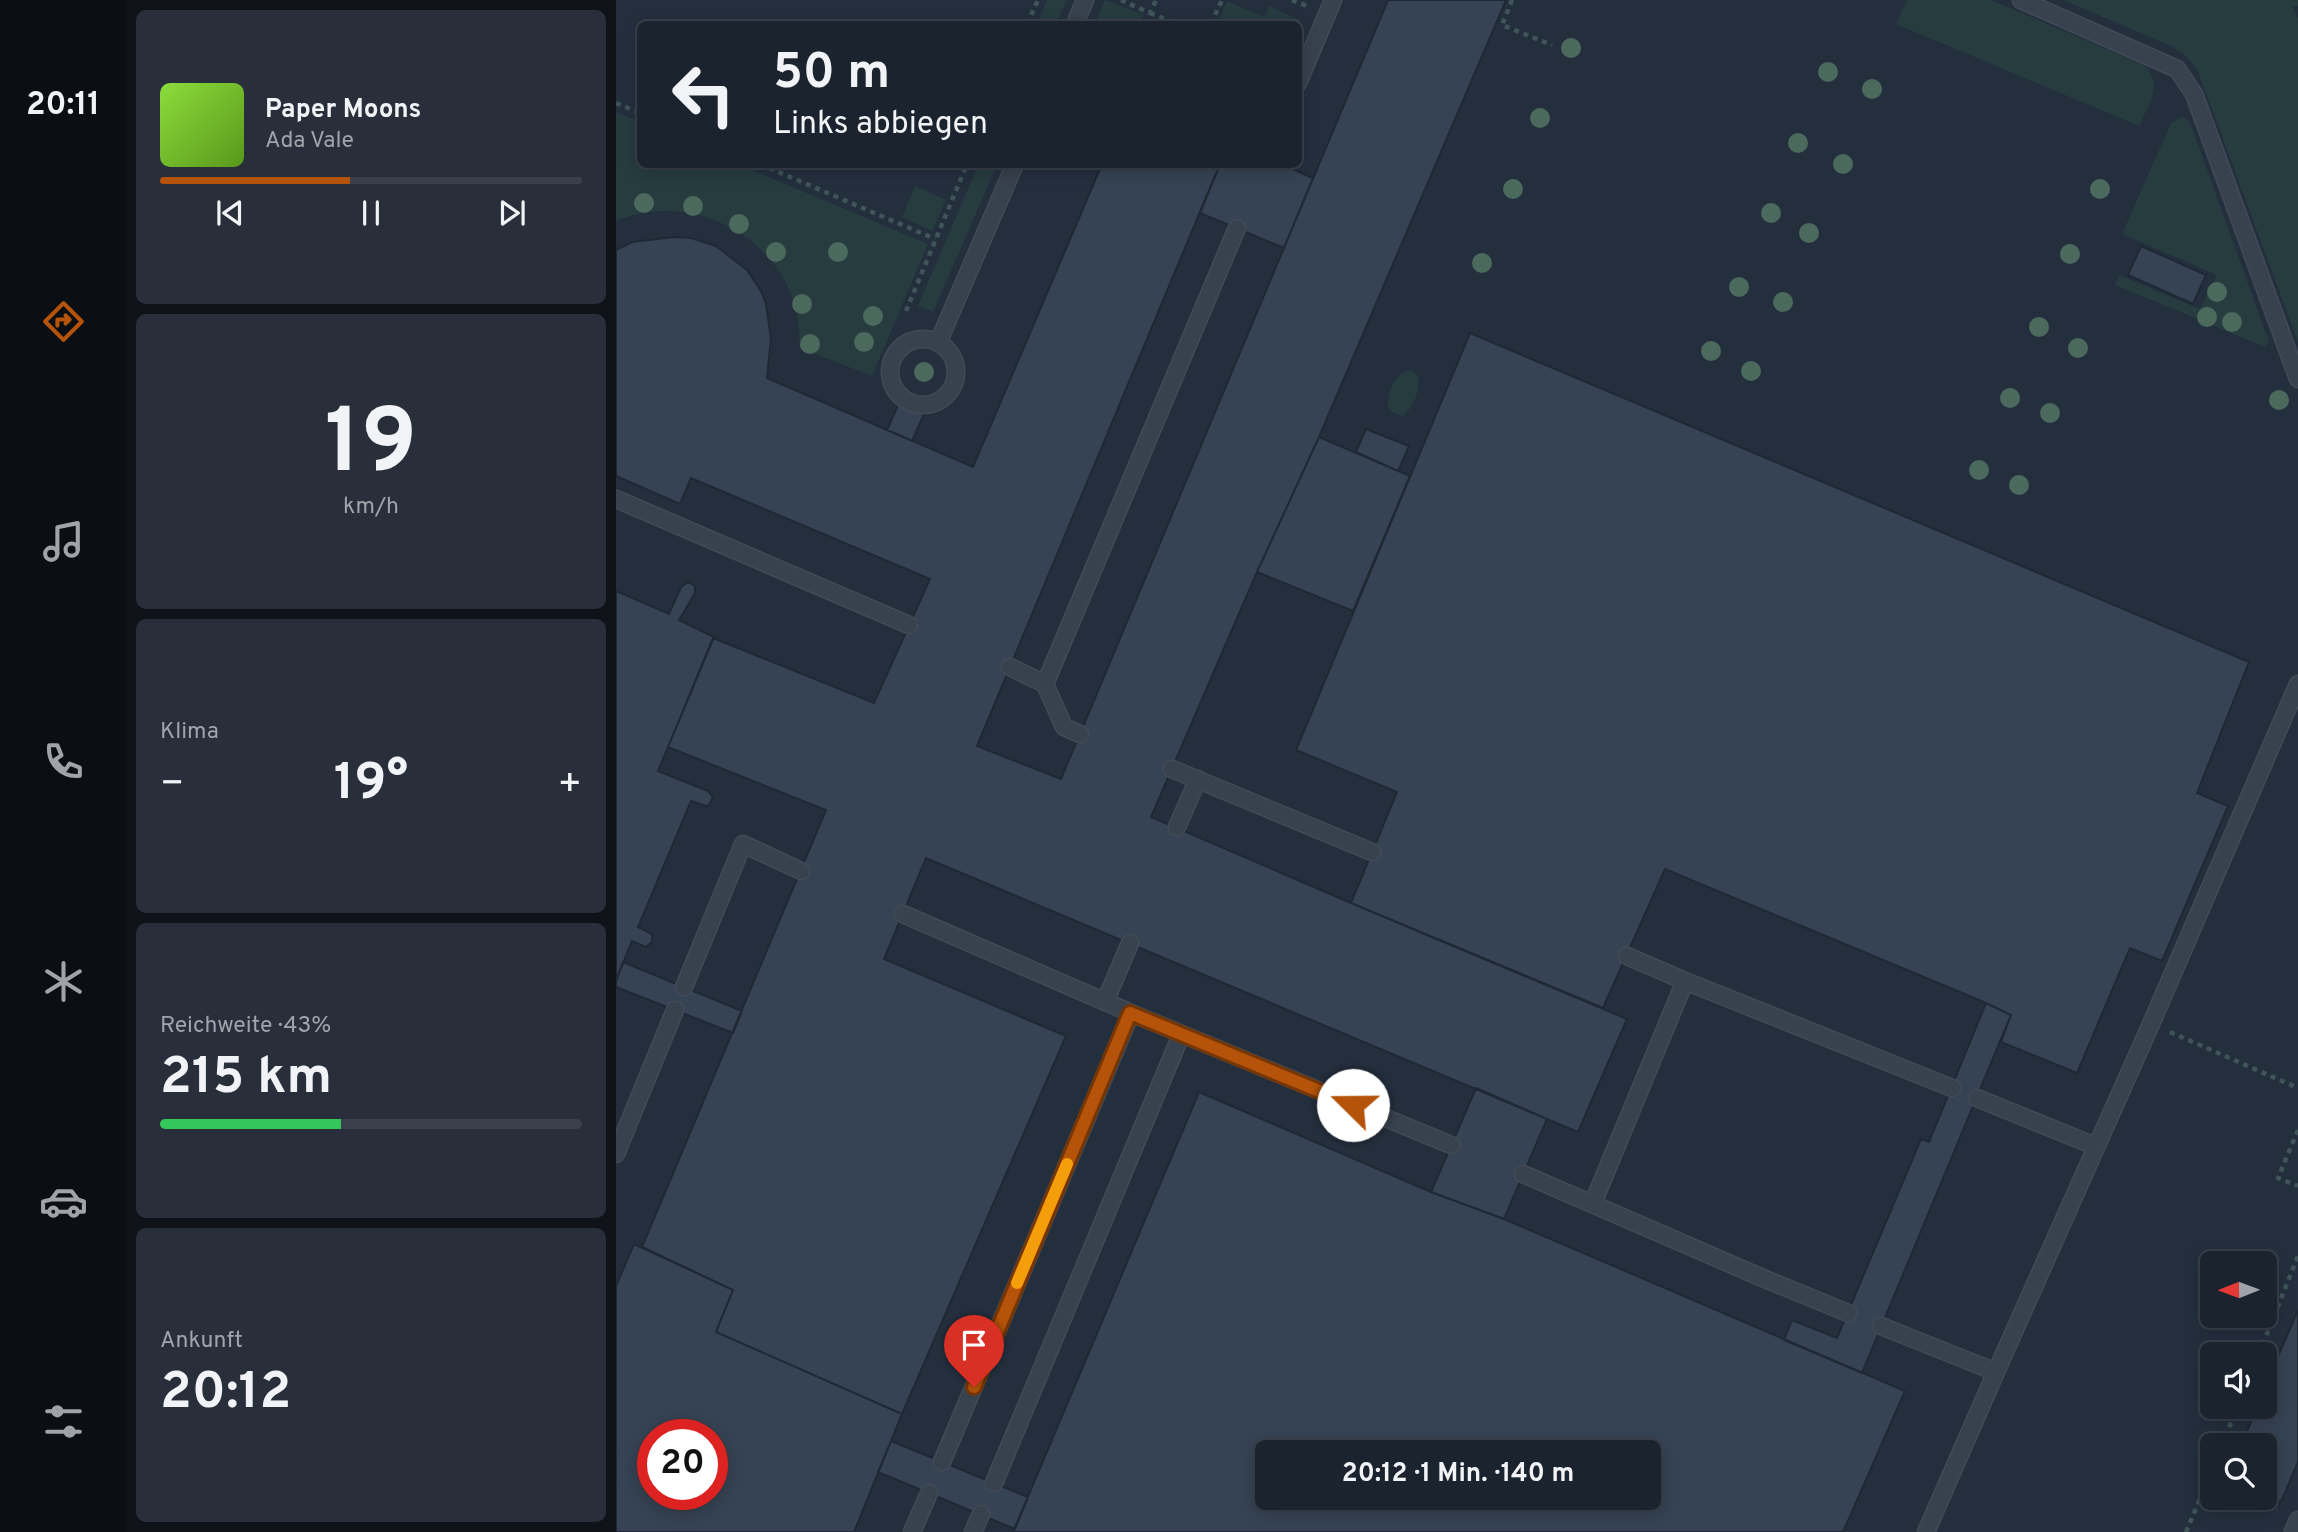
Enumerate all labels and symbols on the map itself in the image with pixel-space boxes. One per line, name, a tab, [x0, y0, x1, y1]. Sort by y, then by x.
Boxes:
position arrow	[1316, 1068, 1390, 1142]
north arrow	[2200, 1251, 2277, 1328]
pin	[944, 1315, 1004, 1387]
speed limit sign: 20	[637, 1419, 728, 1510]

